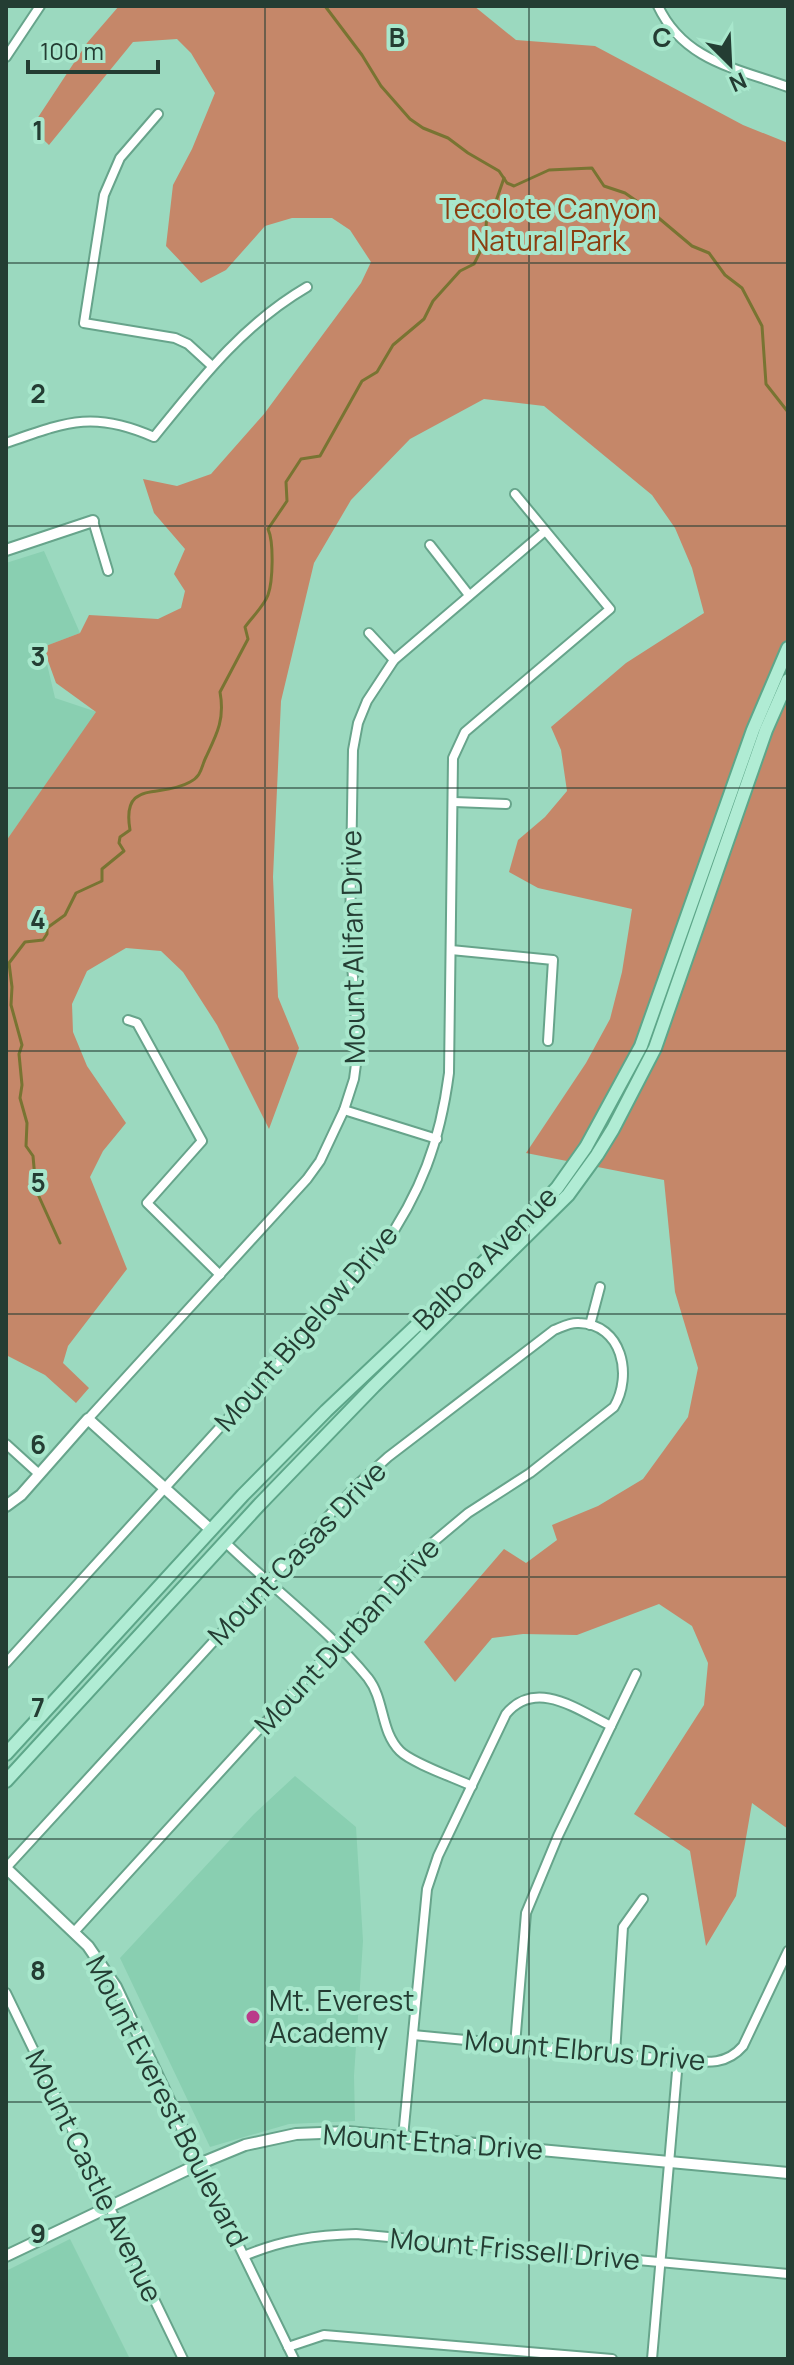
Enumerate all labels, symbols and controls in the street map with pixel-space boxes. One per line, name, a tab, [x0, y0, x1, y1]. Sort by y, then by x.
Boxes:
text: B	[389, 19, 405, 55]
text: C	[652, 19, 672, 55]
scale bar	[28, 24, 158, 74]
north arrow	[690, 24, 770, 104]
text: 100 m	[40, 34, 104, 67]
text: N	[725, 65, 751, 99]
text: 1	[32, 112, 44, 148]
park label: Tecolote Canyon Natural Park	[439, 189, 657, 259]
text: 2	[30, 375, 46, 411]
text: 3	[30, 638, 46, 674]
street label: Mount Alifan Drive	[331, 830, 373, 1064]
text: 4	[30, 901, 46, 937]
text: 5	[30, 1164, 46, 1200]
street label: Balboa Avenue	[404, 1177, 565, 1338]
street label: Mount Bigelow Drive	[205, 1216, 406, 1439]
text: 6	[30, 1426, 46, 1462]
street label: Mount Casas Drive	[199, 1452, 394, 1652]
street label: Mount Durban Drive	[245, 1529, 447, 1742]
text: 7	[31, 1689, 45, 1725]
street label: Mount Everest Boulevard	[78, 1949, 258, 2253]
text: 8	[30, 1952, 46, 1988]
place label: Mt. Everest Academy	[269, 1981, 415, 2051]
marker: Mt. Everest Academy	[244, 2008, 262, 2026]
street label: Mount Elbrus Drive	[463, 2020, 707, 2078]
street label: Mount Castle Avenue	[17, 2043, 172, 2308]
street label: Mount Etna Drive	[322, 2114, 544, 2168]
text: 9	[30, 2215, 46, 2251]
street label: Mount Frissell Drive	[389, 2218, 642, 2278]

